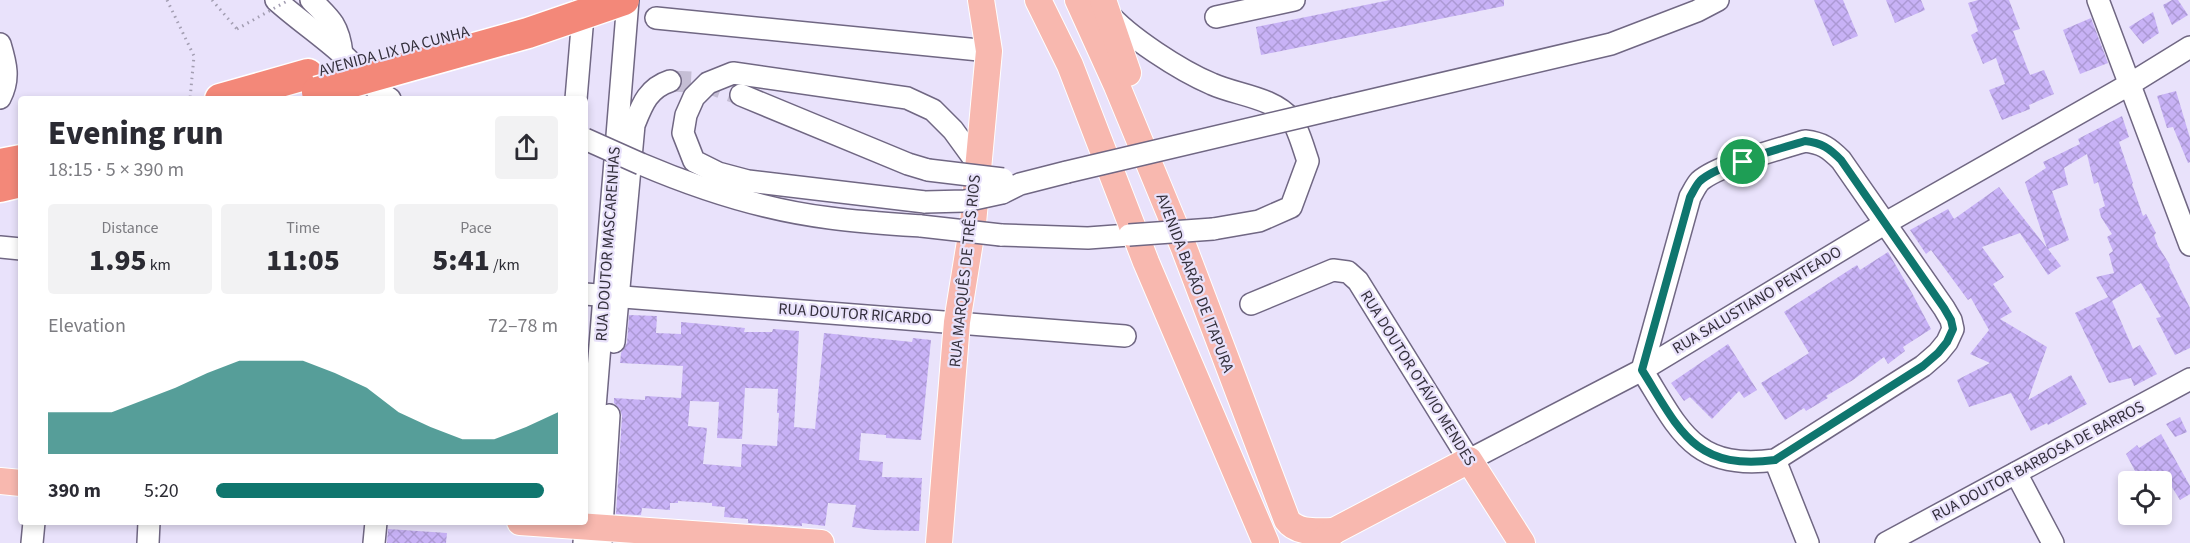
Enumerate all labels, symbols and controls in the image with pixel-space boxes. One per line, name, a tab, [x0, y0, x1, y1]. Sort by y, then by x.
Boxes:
street label: AVENIDA LIX DA CUNHA	[316, 20, 472, 82]
text: Evening run	[48, 110, 224, 157]
button: share	[495, 116, 558, 179]
pin	[1717, 136, 1768, 187]
icon: arrive	[1726, 145, 1759, 178]
street label: RUA DOUTOR MASCARENHAS	[590, 146, 626, 342]
text: 18:15 · 5 × 390 m	[48, 156, 184, 184]
street label: RUA MARQUÊS DE TRÊS RIOS	[944, 174, 986, 368]
street label: AVENIDA BARÃO DE ITAPURA	[1151, 190, 1239, 376]
text: Distance	[102, 217, 158, 239]
text: Time	[286, 217, 320, 239]
text: Pace	[460, 217, 492, 239]
text: 1.95	[89, 239, 146, 282]
text: 11:05	[266, 239, 340, 282]
text: 5:41	[432, 239, 490, 282]
street label: RUA SALUSTIANO PENTEADO	[1668, 241, 1846, 359]
text: km	[146, 254, 171, 276]
text: /km	[490, 254, 520, 276]
street label: RUA DOUTOR OTÁVIO MENDES	[1355, 286, 1481, 470]
street label: RUA DOUTOR RICARDO	[778, 298, 932, 330]
text: Elevation	[48, 312, 126, 340]
text: 72–78 m	[488, 312, 558, 340]
street label: RUA DOUTOR BARBOSA DE BARROS	[1928, 396, 2148, 526]
map controls	[2118, 471, 2172, 525]
button: locate	[2118, 471, 2172, 525]
text: 390 m	[48, 477, 101, 505]
text: 5:20	[144, 477, 179, 505]

